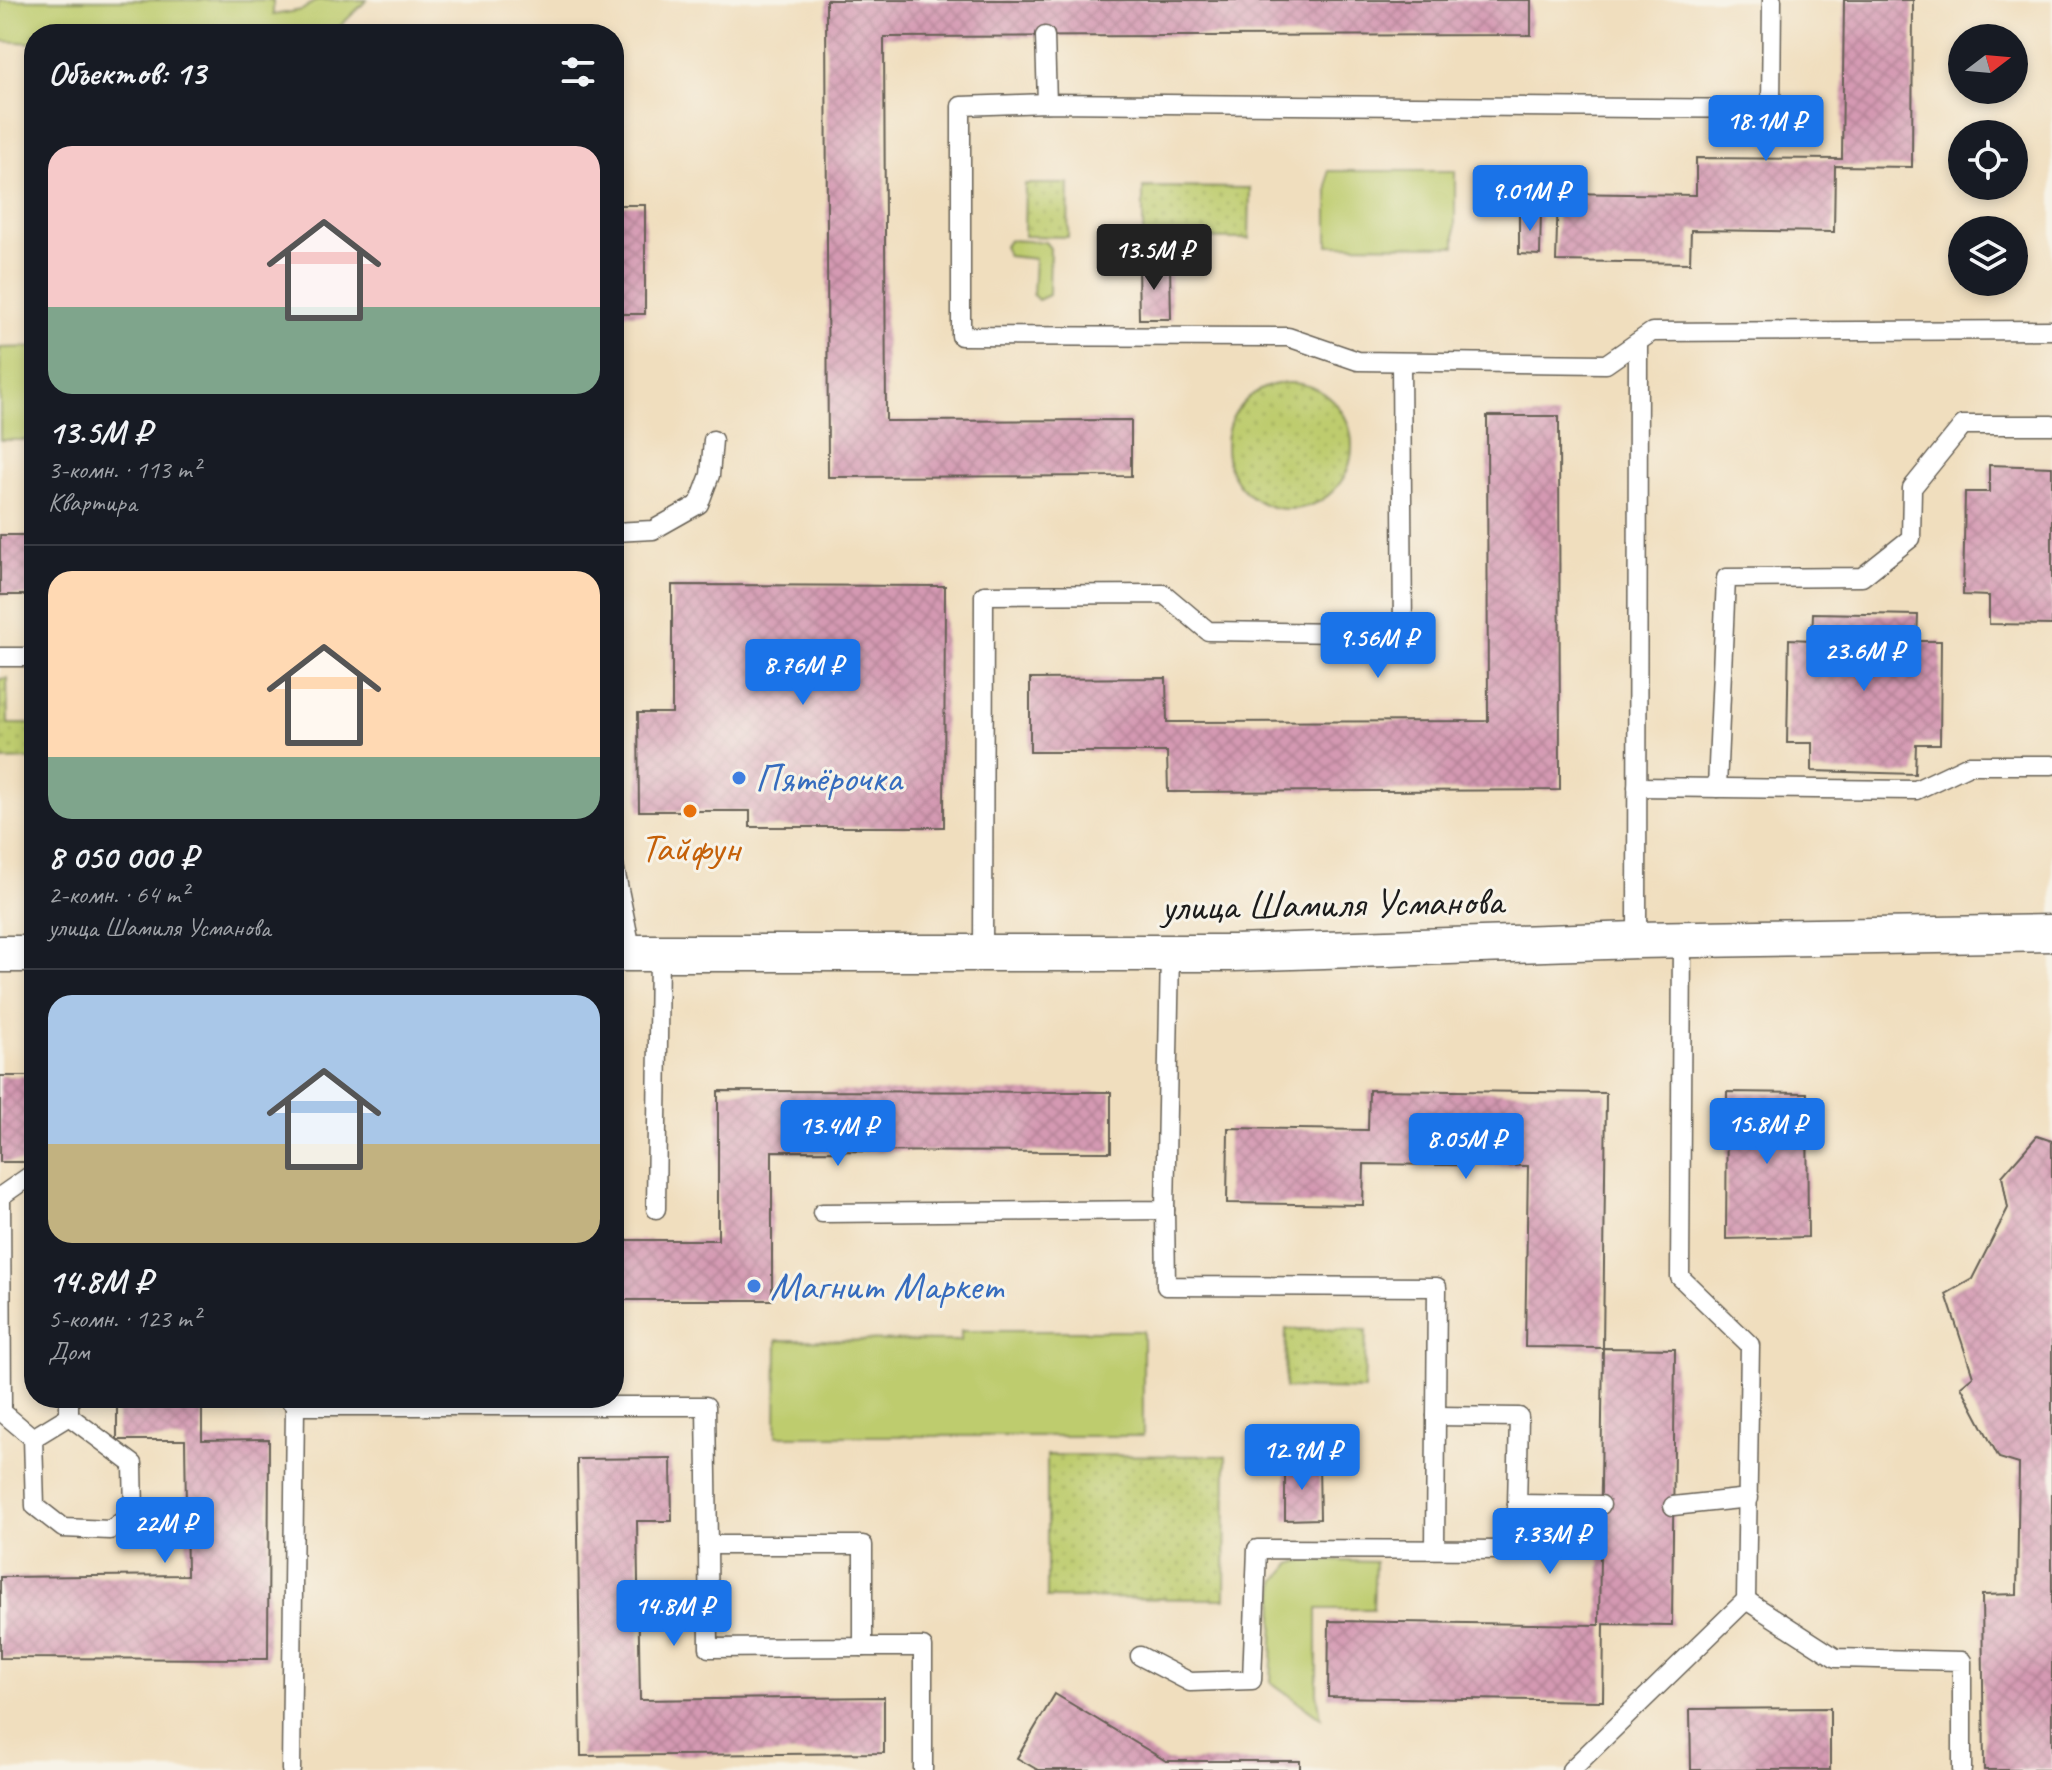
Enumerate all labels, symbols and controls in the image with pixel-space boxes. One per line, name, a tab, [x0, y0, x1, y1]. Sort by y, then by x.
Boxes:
north arrow	[1948, 24, 2028, 104]
map controls	[1948, 24, 2028, 296]
icon: filters	[556, 50, 600, 94]
text: Объектов: 13	[48, 51, 206, 94]
pin: 18.1M ₽	[1692, 95, 1840, 163]
text: 18.1M ₽	[1727, 104, 1805, 137]
button: locate	[1948, 120, 2028, 200]
pin: 9.01M ₽	[1456, 165, 1604, 233]
text: 9.01M ₽	[1491, 174, 1569, 207]
icon: home	[252, 198, 396, 342]
button: layers	[1948, 216, 2028, 296]
pin: 13.5M ₽	[1080, 224, 1228, 292]
text: 13.5M ₽	[1115, 233, 1193, 266]
text: 13.5M ₽	[48, 410, 151, 453]
text: 3-комн. · 113 m²	[48, 453, 200, 486]
text: Квартира	[48, 486, 137, 519]
pin: 9.56M ₽	[1304, 612, 1452, 680]
text: 9.56M ₽	[1339, 621, 1417, 654]
icon: home	[252, 623, 396, 767]
pin: 23.6M ₽	[1790, 625, 1938, 693]
text: 23.6M ₽	[1824, 634, 1904, 667]
pin: 8.76M ₽	[729, 639, 877, 707]
text: 8.76M ₽	[763, 648, 843, 681]
place label: Пятёрочка	[755, 753, 905, 803]
marker: Пятёрочка	[730, 769, 748, 787]
marker: Тайфун	[681, 802, 699, 820]
place label: Тайфун	[640, 823, 743, 873]
text: 8 050 000 ₽	[48, 835, 197, 878]
street label: улица Шамиля Усманова	[1158, 876, 1507, 932]
text: 2-комн. · 64 m²	[48, 878, 188, 911]
text: улица Шамиля Усманова	[48, 911, 270, 944]
icon: home	[252, 1047, 396, 1191]
pin: 15.8M ₽	[1693, 1098, 1841, 1166]
pin: 13.4M ₽	[764, 1100, 912, 1168]
text: 15.8M ₽	[1728, 1107, 1806, 1140]
text: 13.4M ₽	[799, 1109, 877, 1142]
pin: 8.05M ₽	[1392, 1113, 1540, 1181]
text: 8.05M ₽	[1427, 1122, 1505, 1155]
text: 14.8M ₽	[48, 1259, 151, 1302]
place label: Магнит Маркет	[770, 1261, 1005, 1311]
marker: Магнит Маркет	[745, 1277, 763, 1295]
text: 5-комн. · 123 m²	[48, 1302, 200, 1335]
text: Дом	[48, 1335, 90, 1368]
pin: 12.9M ₽	[1228, 1424, 1376, 1492]
text: 12.9M ₽	[1263, 1433, 1341, 1466]
pin: 22M ₽	[109, 1497, 221, 1565]
text: 22M ₽	[134, 1506, 196, 1539]
pin: 7.33M ₽	[1476, 1508, 1624, 1576]
text: 7.33M ₽	[1511, 1517, 1589, 1550]
pin: 14.8M ₽	[600, 1580, 748, 1648]
text: 14.8M ₽	[635, 1589, 713, 1622]

